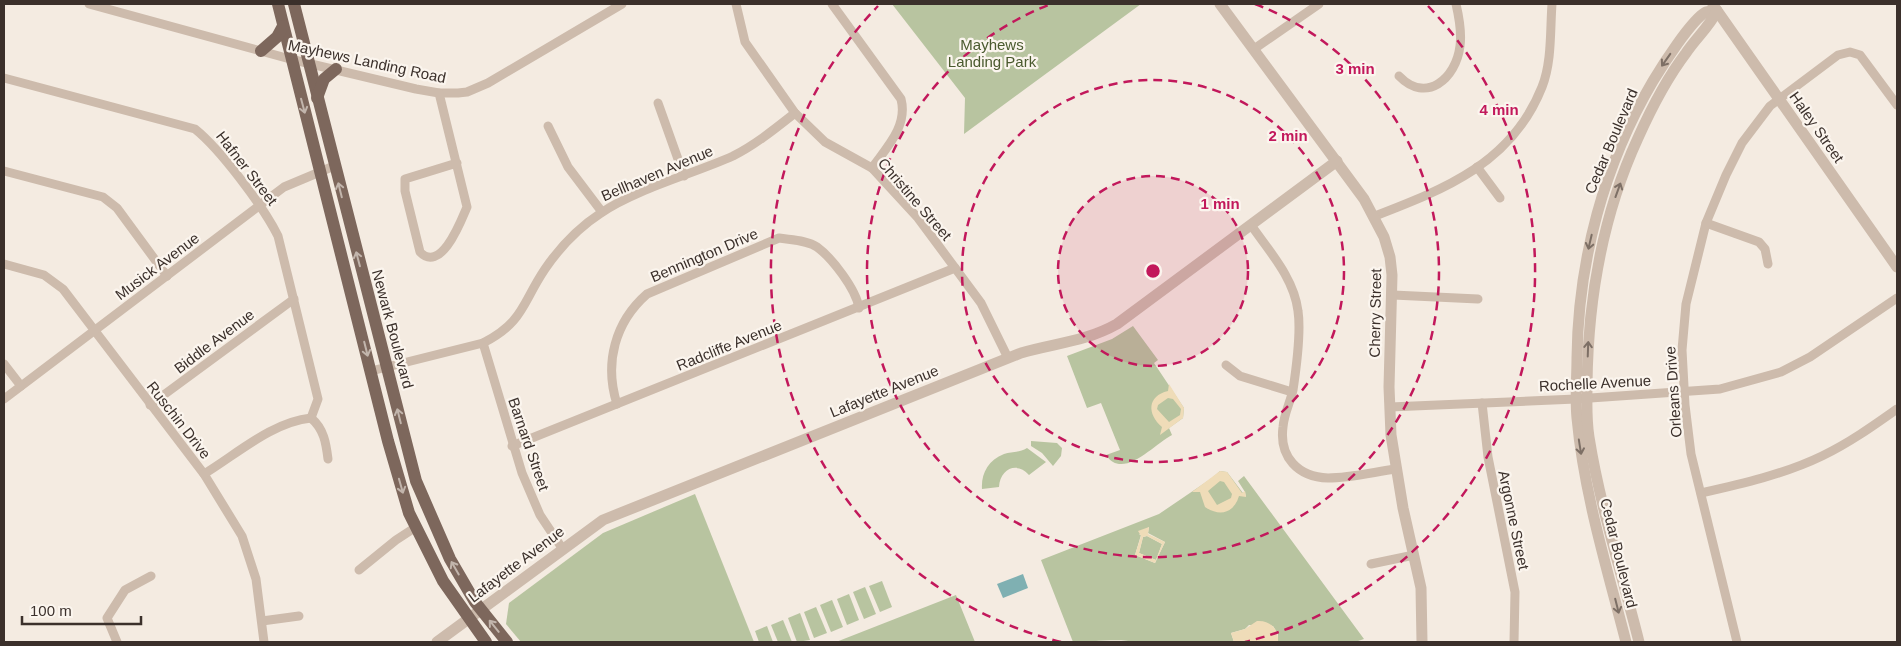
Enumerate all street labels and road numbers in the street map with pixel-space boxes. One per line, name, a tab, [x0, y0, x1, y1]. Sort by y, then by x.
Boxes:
street label: Mayhews Landing Road	[287, 36, 447, 86]
street label: Cedar Boulevard	[1581, 86, 1641, 196]
street label: Haley Street	[1786, 88, 1848, 166]
street label: Hafner Street	[213, 128, 282, 209]
street label: Bellhaven Avenue	[599, 142, 715, 204]
street label: Christine Street	[875, 154, 956, 244]
street label: Bennington Drive	[648, 225, 760, 285]
street label: Musick Avenue	[112, 229, 202, 303]
street label: Cherry Street	[1366, 267, 1384, 358]
street label: Newark Boulevard	[369, 268, 417, 390]
street label: Biddle Avenue	[171, 305, 257, 377]
street label: Radcliffe Avenue	[674, 316, 784, 374]
street label: Orleans Drive	[1661, 346, 1685, 438]
street label: Lafayette Avenue	[827, 361, 941, 421]
street label: Rochelle Avenue	[1538, 372, 1652, 394]
street label: Ruschin Drive	[144, 378, 214, 462]
street label: Barnard Street	[505, 395, 553, 494]
street label: Argonne Street	[1495, 469, 1533, 572]
street label: Cedar Boulevard	[1597, 496, 1641, 610]
street label: Lafayette Avenue	[465, 522, 567, 606]

